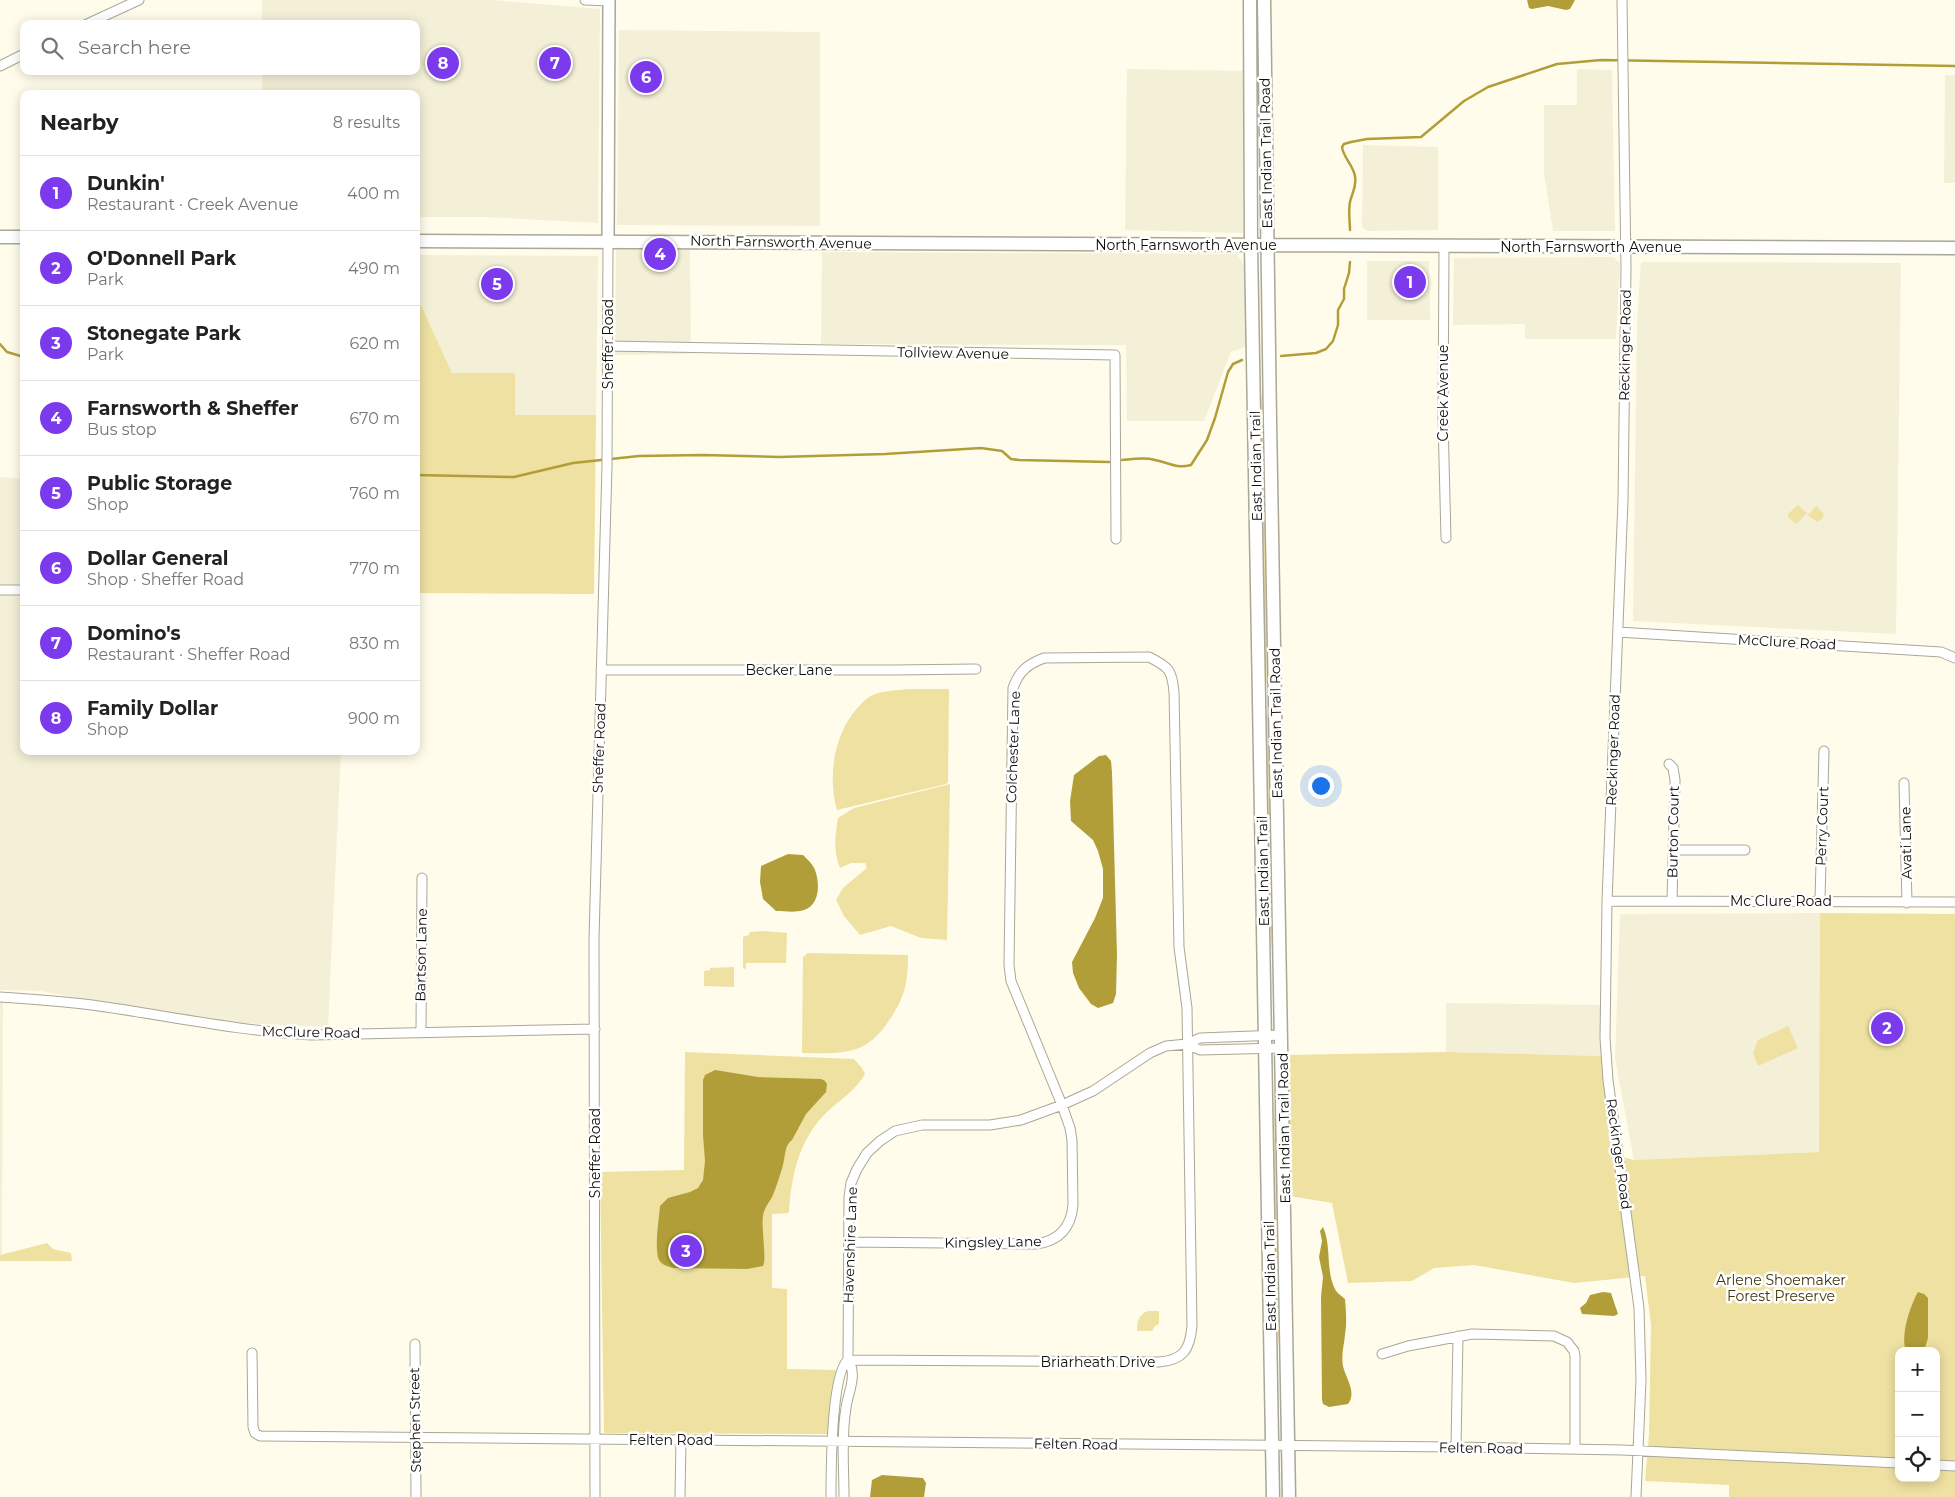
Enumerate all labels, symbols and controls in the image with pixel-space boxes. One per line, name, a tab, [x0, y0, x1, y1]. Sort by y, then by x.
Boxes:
search box	[20, 20, 420, 75]
icon: search	[38, 34, 66, 62]
text: Search here	[78, 36, 191, 59]
pin: 8	[427, 44, 459, 82]
pin: 7	[539, 44, 571, 82]
pin: 6	[630, 58, 662, 96]
street label: East Indian Trail Road	[1256, 77, 1276, 229]
text: Nearby	[40, 110, 119, 135]
text: 8 results	[333, 113, 400, 132]
text: Dunkin'	[87, 172, 165, 195]
text: 1	[53, 184, 59, 203]
text: 400 m	[347, 184, 400, 203]
text: Restaurant · Creek Avenue	[87, 195, 298, 214]
street label: North Farnsworth Avenue	[690, 231, 872, 253]
pin: 4	[644, 235, 676, 273]
street label: North Farnsworth Avenue	[1095, 236, 1277, 254]
street label: North Farnsworth Avenue	[1500, 238, 1682, 256]
text: O'Donnell Park	[87, 247, 236, 270]
text: 2	[51, 259, 61, 278]
text: 490 m	[348, 259, 400, 278]
pin: 1	[1394, 263, 1426, 301]
pin: 5	[481, 265, 513, 303]
text: Park	[87, 270, 124, 289]
street label: Reckinger Road	[1615, 289, 1635, 401]
street label: Sheffer Road	[599, 299, 617, 389]
text: Stonegate Park	[87, 322, 241, 345]
text: 3	[51, 334, 61, 353]
text: 620 m	[349, 334, 400, 353]
street label: Tollview Avenue	[897, 343, 1009, 363]
street label: Creek Avenue	[1434, 344, 1452, 442]
text: Park	[87, 345, 124, 364]
text: Farnsworth & Sheffer	[87, 397, 298, 420]
text: 4	[50, 409, 62, 428]
text: 670 m	[350, 409, 400, 428]
street label: East Indian Trail	[1246, 410, 1266, 522]
text: Bus stop	[87, 420, 157, 439]
text: Public Storage	[87, 472, 232, 495]
text: 5	[51, 484, 61, 503]
text: 760 m	[349, 484, 400, 503]
text: Shop	[87, 495, 129, 514]
text: Dollar General	[87, 547, 229, 570]
text: 6	[51, 559, 61, 578]
text: 770 m	[350, 559, 400, 578]
text: Shop · Sheffer Road	[87, 570, 244, 589]
text: Domino's	[87, 622, 181, 645]
street label: McClure Road	[1737, 630, 1837, 654]
text: 7	[51, 634, 61, 653]
text: 830 m	[349, 634, 400, 653]
text: Restaurant · Sheffer Road	[87, 645, 291, 664]
street label: East Indian Trail Road	[1266, 647, 1286, 799]
street label: Becker Lane	[745, 661, 833, 679]
street label: Colchester Lane	[1002, 691, 1024, 803]
street label: Reckinger Road	[1602, 694, 1624, 806]
text: Family Dollar	[87, 697, 218, 720]
street label: Sheffer Road	[588, 703, 610, 793]
text: 8	[51, 709, 61, 728]
text: 900 m	[348, 709, 400, 728]
text: Shop	[87, 720, 129, 739]
your location	[1308, 773, 1334, 799]
street label: Burton Court	[1663, 785, 1683, 878]
street label: Perry Court	[1812, 785, 1832, 866]
street label: Avati Lane	[1896, 806, 1916, 880]
street label: East Indian Trail	[1253, 815, 1273, 927]
street label: Mc Clure Road	[1730, 892, 1832, 910]
street label: Bartson Lane	[411, 908, 431, 1002]
pin: 2	[1871, 1009, 1903, 1047]
street label: McClure Road	[262, 1022, 360, 1042]
street label: East Indian Trail Road	[1274, 1052, 1294, 1204]
street label: Reckinger Road	[1602, 1097, 1636, 1211]
street label: Sheffer Road	[586, 1108, 604, 1198]
street label: Havenshire Lane	[839, 1186, 861, 1304]
street label: East Indian Trail	[1260, 1220, 1280, 1332]
pin: 3	[670, 1232, 702, 1270]
street label: Kingsley Lane	[944, 1232, 1042, 1252]
park label: Arlene Shoemaker Forest Preserve	[1716, 1271, 1846, 1305]
map controls	[1895, 1347, 1940, 1482]
button: +	[1895, 1347, 1940, 1392]
street label: Briarheath Drive	[1040, 1353, 1156, 1371]
street label: Stephen Street	[405, 1367, 425, 1473]
button: −	[1895, 1392, 1940, 1437]
street label: Felten Road	[629, 1431, 713, 1449]
street label: Felten Road	[1034, 1434, 1118, 1454]
button: locate	[1895, 1437, 1940, 1482]
street label: Felten Road	[1439, 1438, 1523, 1458]

